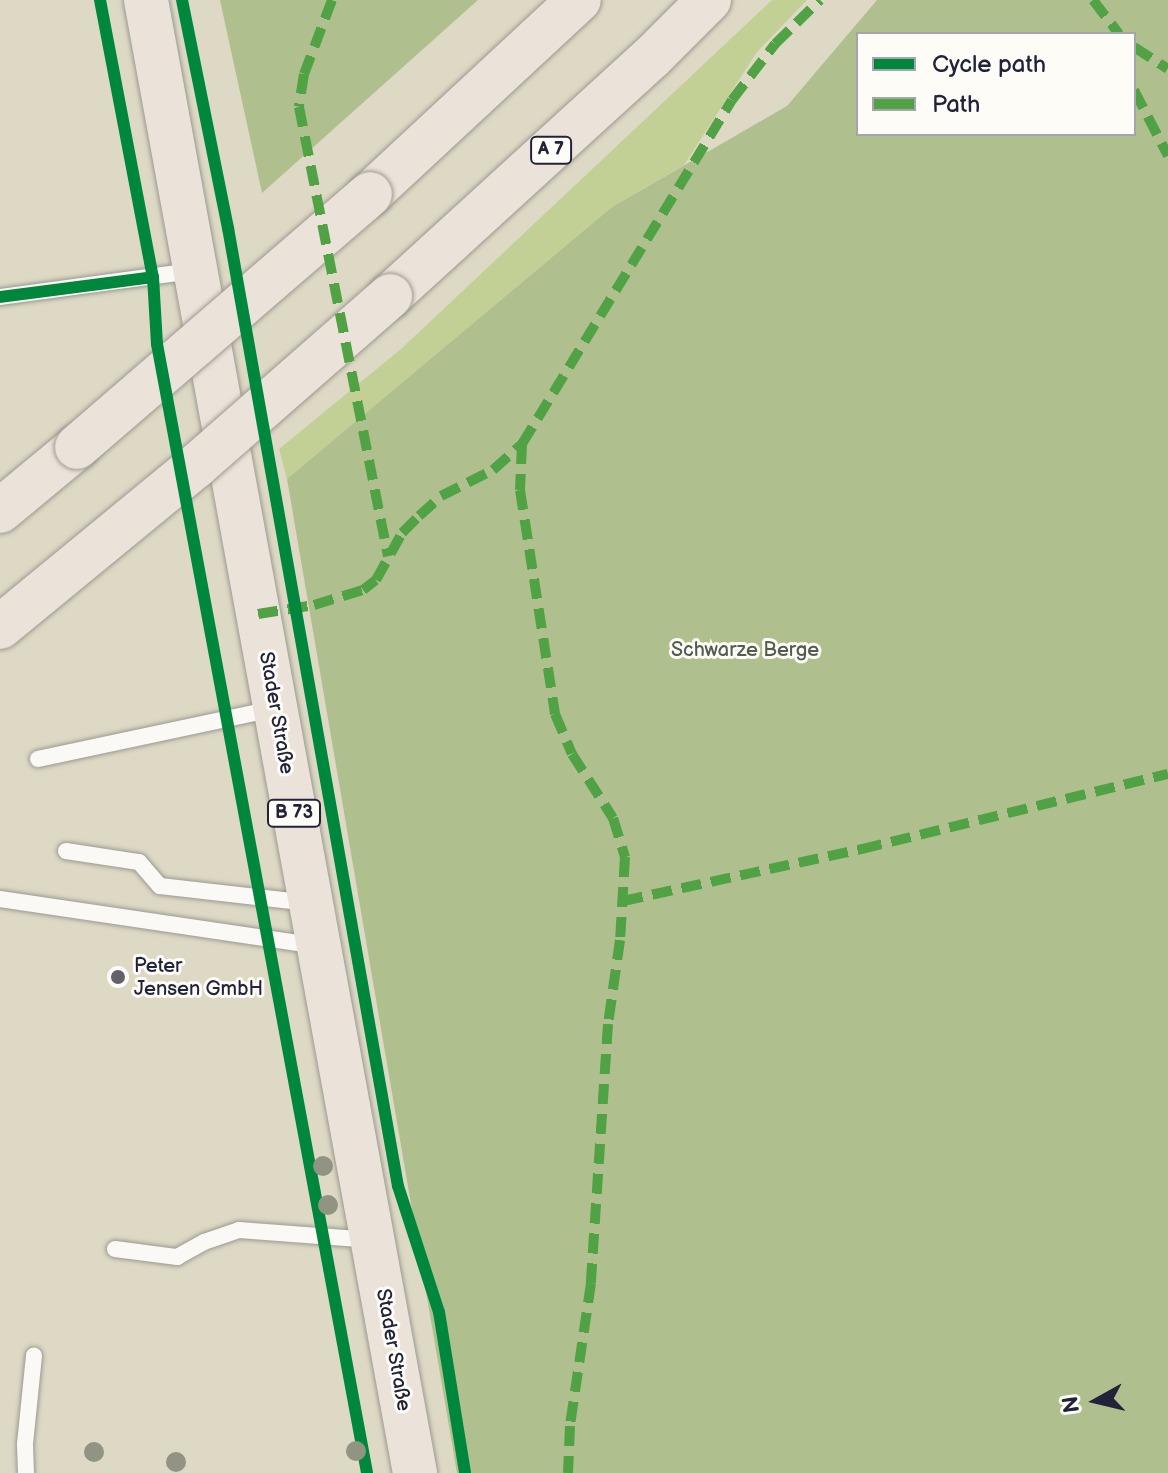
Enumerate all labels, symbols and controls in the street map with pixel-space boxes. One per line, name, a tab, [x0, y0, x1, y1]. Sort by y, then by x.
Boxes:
legend	[856, 32, 1136, 136]
text: Cycle path	[932, 50, 1046, 79]
text: Path	[932, 90, 980, 119]
road number: A 7	[529, 136, 573, 164]
park label: Schwarze Berge	[671, 638, 819, 662]
street label: Stader Straße	[253, 650, 299, 776]
road number: B 73	[266, 799, 322, 827]
place label: Peter Jensen GmbH	[134, 954, 263, 1001]
marker: Peter Jensen GmbH	[109, 968, 127, 986]
street label: Stader Straße	[370, 1287, 416, 1413]
north arrow	[1056, 1361, 1136, 1441]
text: N	[1057, 1394, 1086, 1414]

